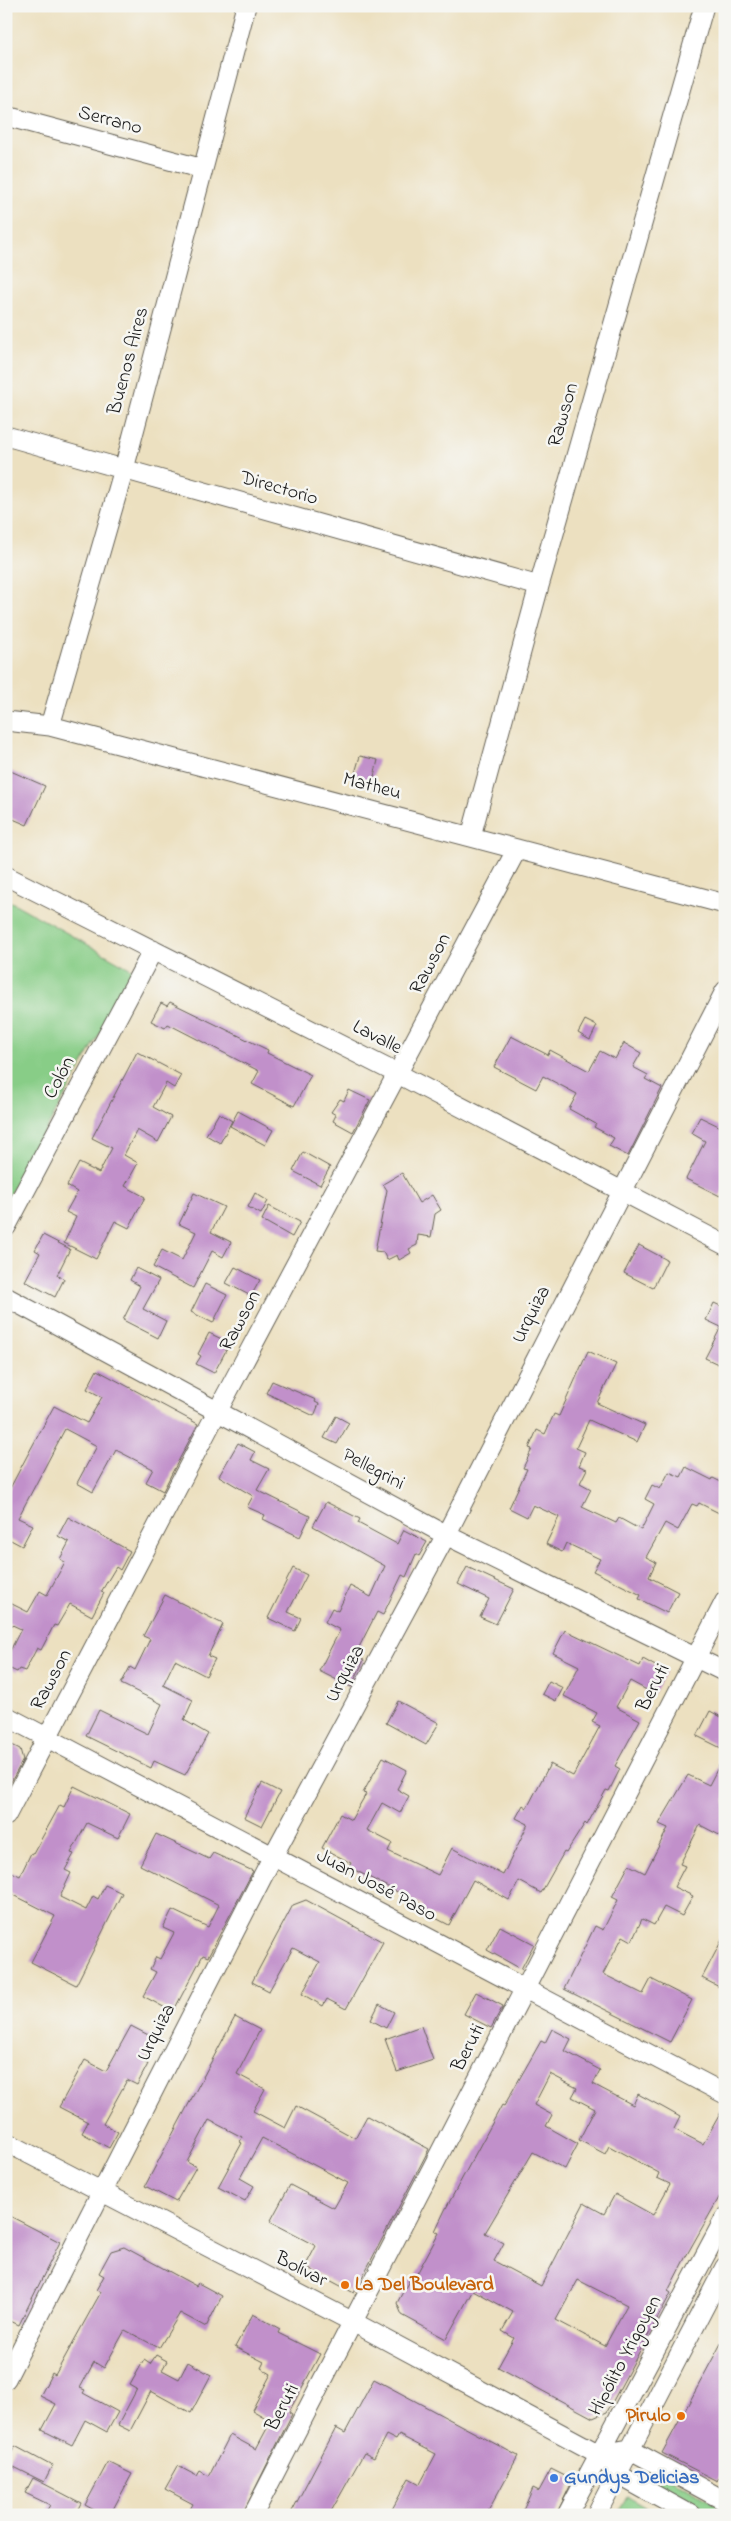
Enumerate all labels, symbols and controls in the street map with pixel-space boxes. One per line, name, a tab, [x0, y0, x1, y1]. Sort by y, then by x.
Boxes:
street label: Serrano	[75, 99, 145, 143]
street label: Buenos Aires	[100, 304, 157, 419]
street label: Rawson	[541, 379, 587, 450]
street label: Directorio	[236, 464, 321, 514]
street label: Matheu	[340, 765, 404, 809]
street label: Rawson	[403, 928, 459, 1000]
street label: Lavalle	[347, 1013, 407, 1063]
street label: Colón	[37, 1051, 83, 1104]
street label: Urquiza	[505, 1281, 559, 1349]
street label: Rawson	[213, 1285, 269, 1357]
street label: Pellegrini	[336, 1441, 410, 1499]
street label: Urquiza	[319, 1640, 373, 1708]
street label: Rawson	[24, 1644, 80, 1716]
street label: Beruti	[629, 1659, 678, 1718]
street label: Juan José Paso	[311, 1842, 441, 1930]
street label: Urquiza	[130, 1999, 184, 2067]
street label: Beruti	[444, 2019, 493, 2078]
street label: Bolívar	[269, 2244, 333, 2296]
place label: La Del Boulevard	[355, 2271, 494, 2300]
marker: La Del Boulevard	[339, 2279, 351, 2291]
street label: Hipólito Yrigoyen	[582, 2290, 671, 2422]
street label: Beruti	[258, 2379, 308, 2438]
place label: Pirulo	[626, 2402, 671, 2431]
marker: Pirulo	[675, 2410, 687, 2422]
place label: Gundys Delicias	[564, 2464, 699, 2494]
marker: Gundys Delicias	[548, 2472, 560, 2484]

